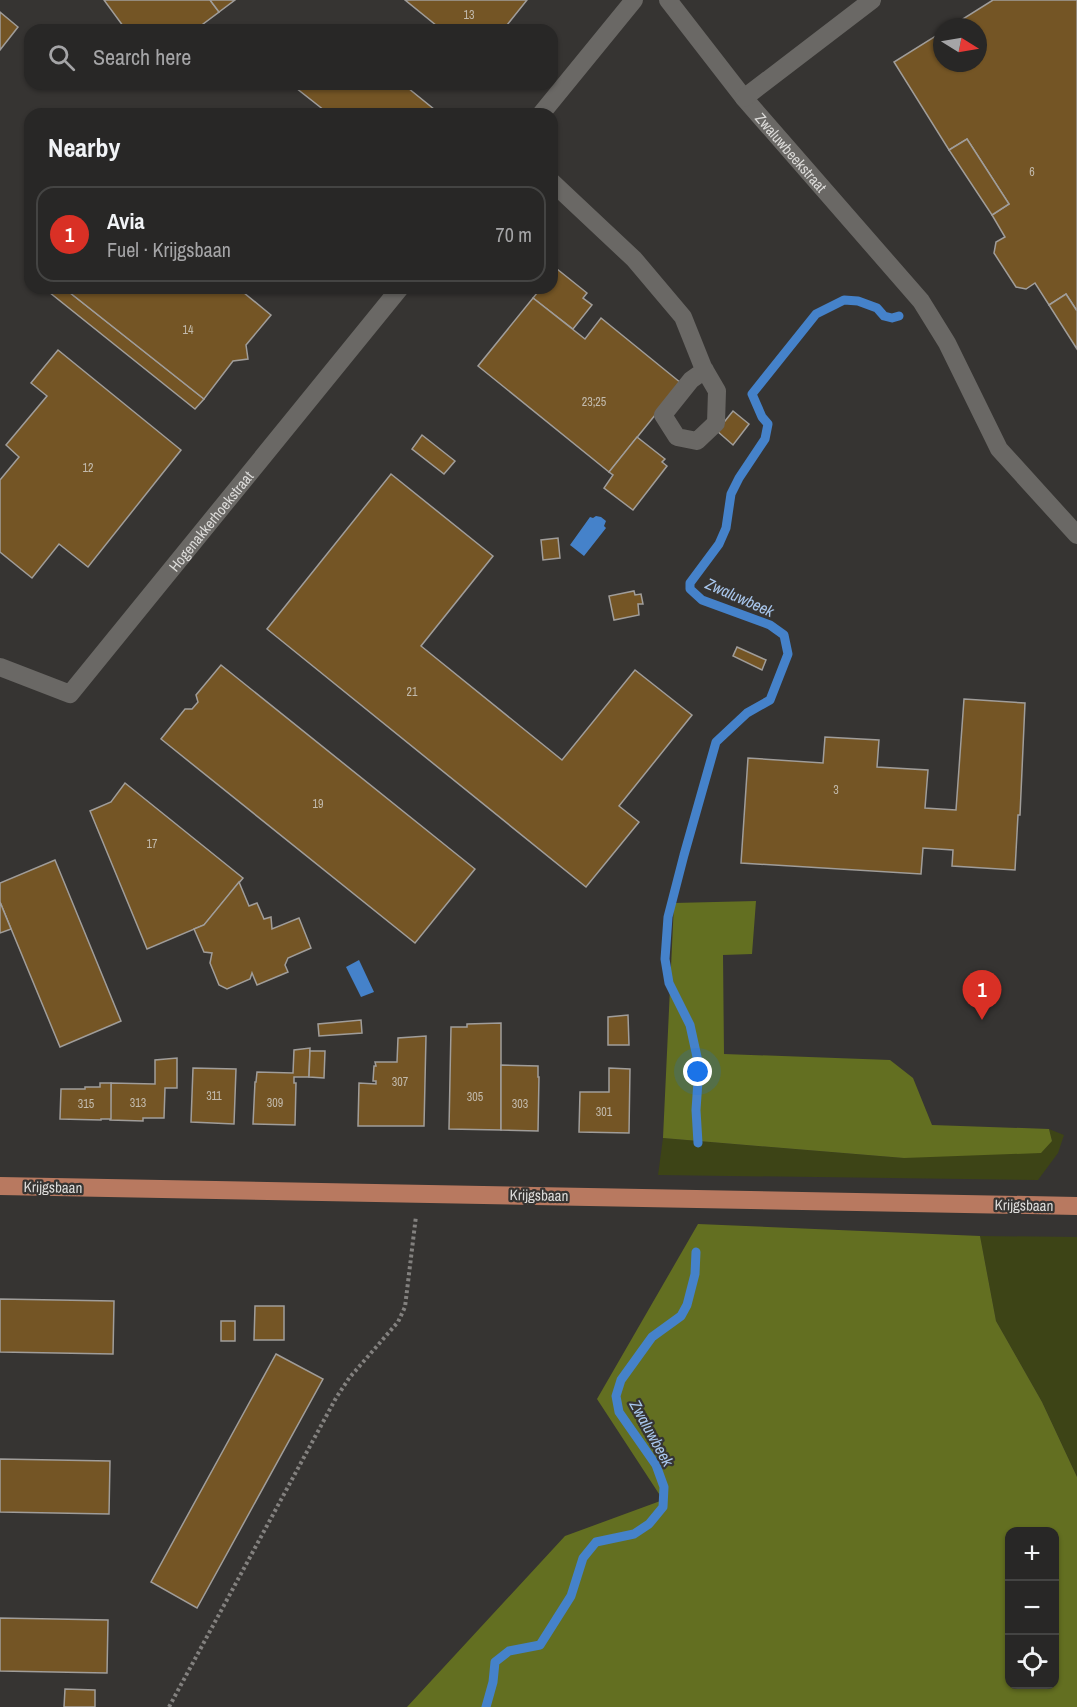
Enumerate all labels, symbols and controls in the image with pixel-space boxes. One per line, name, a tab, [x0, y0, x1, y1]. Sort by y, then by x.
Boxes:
house number: 13	[464, 7, 474, 23]
north arrow	[933, 18, 987, 72]
search box	[24, 24, 558, 90]
icon: search	[45, 41, 78, 74]
text: Search here	[93, 42, 191, 72]
street label: Zwaluwbeekstraat	[751, 108, 832, 197]
text: Nearby	[48, 130, 120, 165]
house number: 6	[1029, 164, 1035, 180]
text: Avia	[107, 206, 144, 236]
text: 1	[65, 221, 74, 248]
text: 70 m	[496, 221, 532, 248]
text: Fuel · Krijgsbaan	[107, 236, 231, 263]
house number: 14	[183, 322, 194, 338]
house number: 23;25	[582, 394, 607, 410]
house number: 12	[83, 460, 93, 476]
street label: Hogenakkerhoekstraat	[163, 466, 258, 576]
water label: Zwaluwbeek	[701, 572, 778, 622]
house number: 21	[407, 684, 418, 700]
house number: 3	[833, 782, 839, 798]
house number: 19	[313, 796, 323, 812]
house number: 17	[147, 836, 158, 852]
pin: 1	[962, 970, 1002, 1020]
your location	[683, 1057, 712, 1086]
house number: 307	[392, 1074, 409, 1090]
house number: 311	[206, 1088, 222, 1104]
house number: 305	[467, 1089, 484, 1105]
house number: 313	[130, 1095, 146, 1111]
house number: 309	[267, 1095, 283, 1111]
house number: 315	[78, 1096, 95, 1112]
house number: 303	[512, 1096, 528, 1112]
house number: 301	[596, 1104, 613, 1120]
street label: Krijgsbaan	[23, 1176, 83, 1198]
street label: Krijgsbaan	[509, 1184, 569, 1206]
street label: Krijgsbaan	[994, 1194, 1054, 1216]
water label: Zwaluwbeek	[624, 1395, 680, 1471]
map controls	[1005, 1527, 1059, 1689]
button: +	[1005, 1527, 1059, 1581]
button: −	[1005, 1581, 1059, 1635]
button: locate	[1005, 1635, 1059, 1689]

